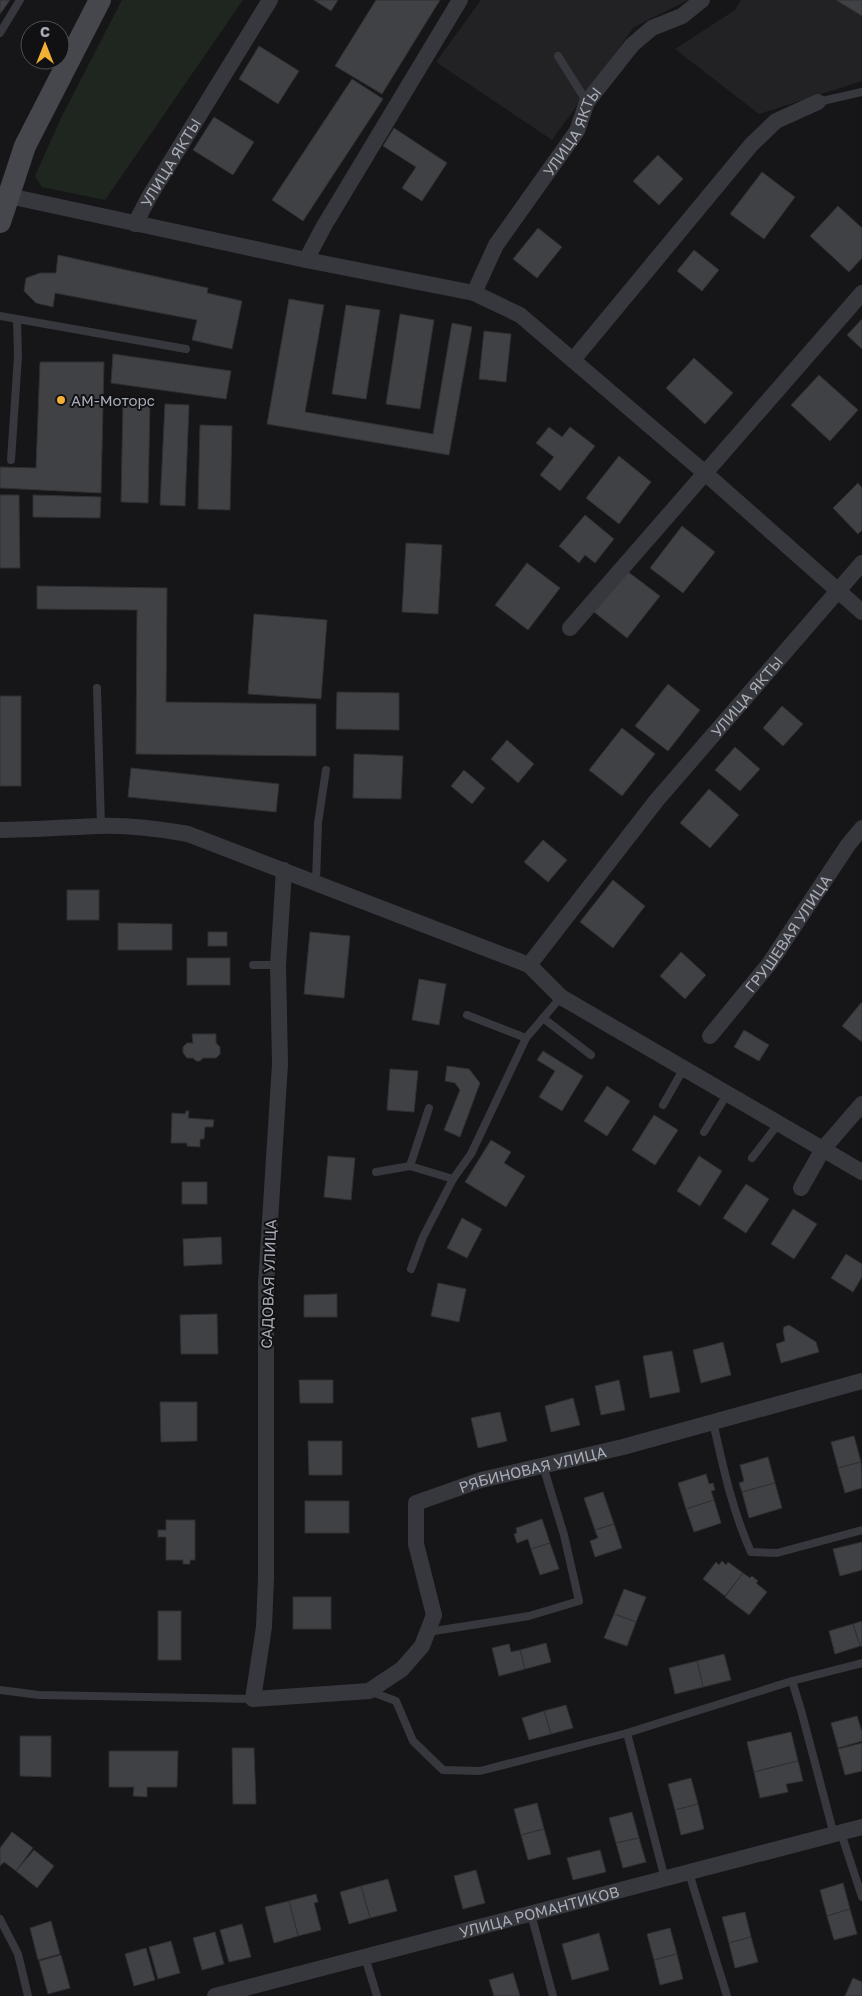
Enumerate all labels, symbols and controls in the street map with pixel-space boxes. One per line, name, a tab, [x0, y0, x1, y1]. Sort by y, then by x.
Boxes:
north arrow	[20, 20, 70, 70]
text: С	[40, 23, 50, 40]
street label: УЛИЦА ЯКТЫ	[539, 83, 605, 179]
street label: УЛИЦА ЯКТЫ	[137, 115, 204, 210]
place label: АМ-Моторс	[71, 391, 155, 409]
marker: АМ-Моторс	[55, 394, 67, 406]
street label: УЛИЦА ЯКТЫ	[707, 652, 786, 740]
street label: ГРУШЕВАЯ УЛИЦА	[741, 871, 835, 996]
street label: САДОВАЯ УЛИЦА	[257, 1219, 279, 1349]
street label: РЯБИНОВАЯ УЛИЦА	[456, 1442, 608, 1496]
street label: УЛИЦА РОМАНТИКОВ	[457, 1882, 621, 1941]

